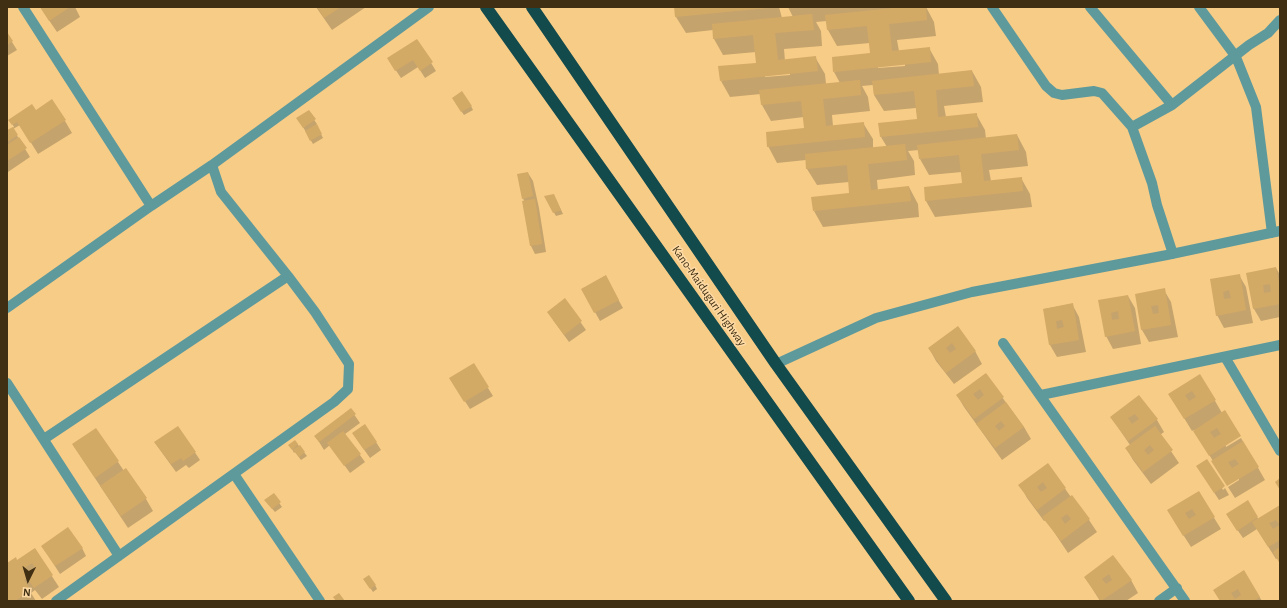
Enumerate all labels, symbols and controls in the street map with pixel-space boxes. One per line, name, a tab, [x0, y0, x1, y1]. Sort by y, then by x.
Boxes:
street label: Kano-Maiduguri Highway	[669, 243, 749, 349]
north arrow	[8, 560, 48, 600]
text: N	[23, 587, 31, 598]

